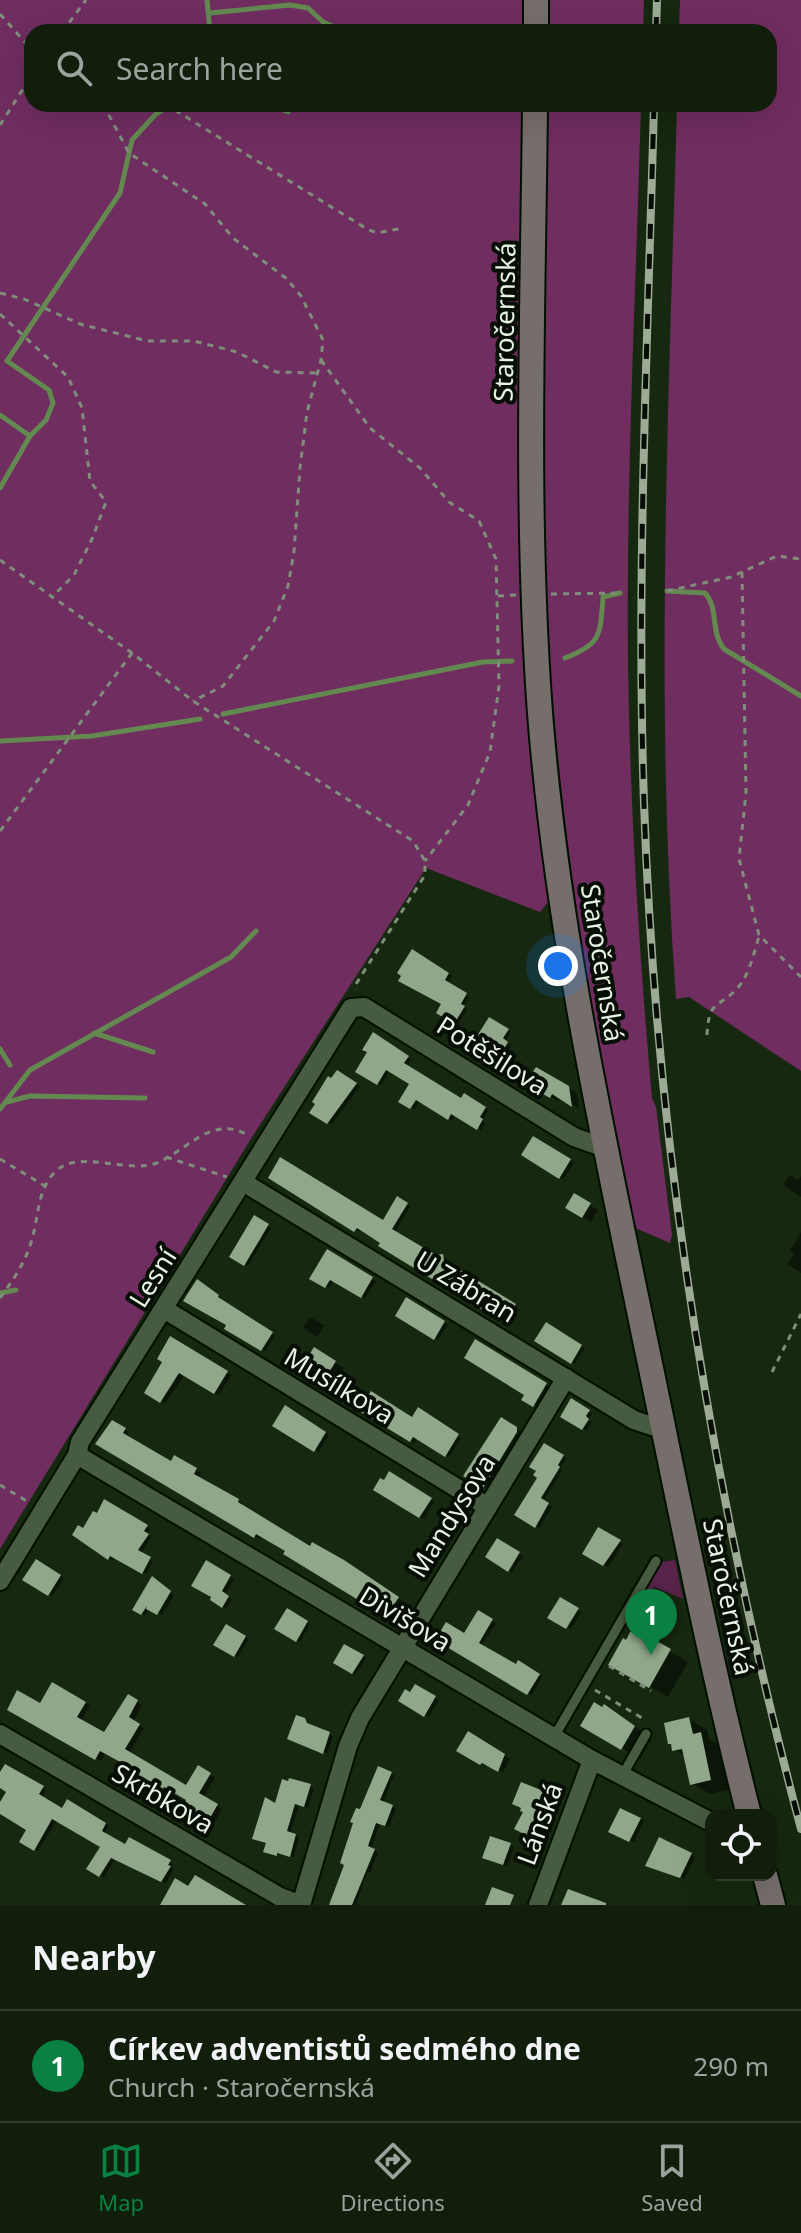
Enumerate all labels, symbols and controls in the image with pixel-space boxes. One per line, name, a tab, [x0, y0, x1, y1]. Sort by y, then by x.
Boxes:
search box	[24, 24, 777, 112]
icon: search	[52, 46, 96, 90]
text: Search here	[116, 48, 283, 89]
street label: Staročernská	[485, 242, 523, 402]
street label: Staročernská	[573, 881, 633, 1044]
your location	[538, 946, 578, 986]
street label: Potěšilova	[430, 1007, 555, 1103]
street label: Lesní	[120, 1240, 185, 1314]
street label: U Zábran	[409, 1242, 524, 1330]
street label: Musílkova	[278, 1338, 401, 1432]
street label: Mandysova	[399, 1447, 503, 1584]
street label: Staročernská	[695, 1515, 763, 1678]
street label: Divišova	[353, 1577, 458, 1660]
pin: 1	[625, 1589, 677, 1655]
street label: Skrbkova	[106, 1755, 221, 1842]
street label: Lánská	[508, 1777, 571, 1870]
map controls	[705, 1809, 777, 1881]
button: locate	[705, 1809, 777, 1881]
text: Nearby	[32, 1934, 156, 1980]
text: Církev adventistů sedmého dne	[108, 2028, 581, 2069]
text: 1	[51, 2048, 65, 2084]
text: 290 m	[693, 2048, 769, 2084]
text: Church · Staročernská	[108, 2069, 375, 2105]
tab: Map	[98, 2139, 144, 2217]
tab: Directions	[340, 2139, 445, 2217]
tab: Saved	[641, 2139, 703, 2217]

